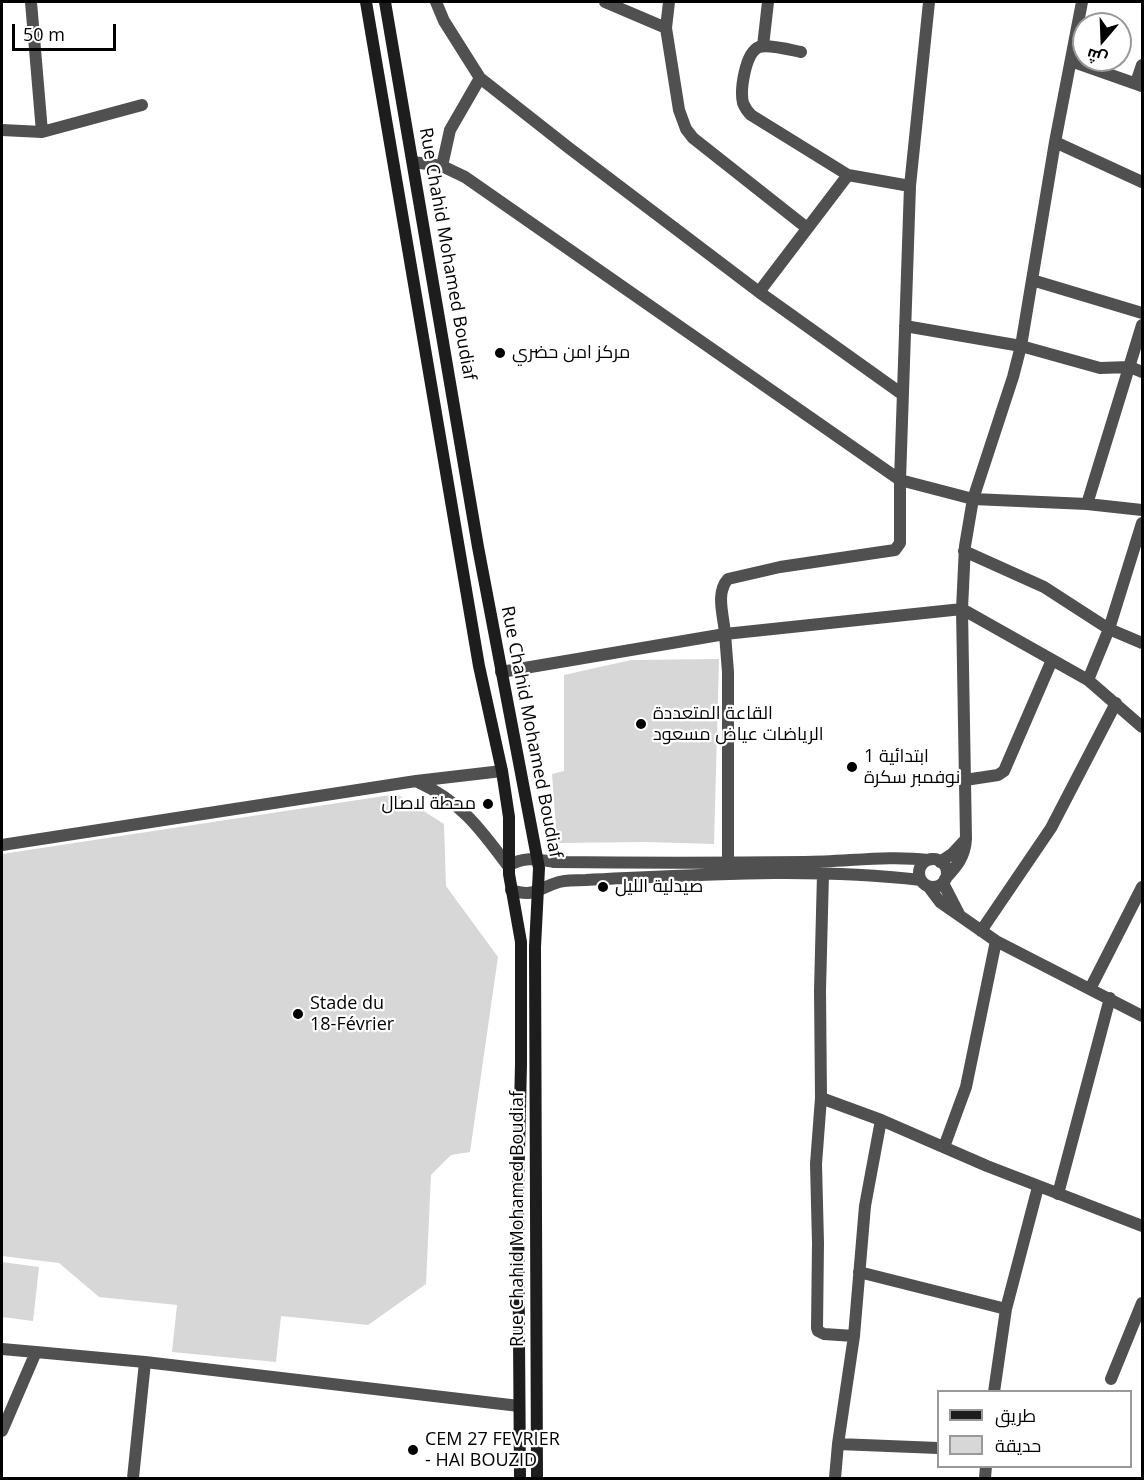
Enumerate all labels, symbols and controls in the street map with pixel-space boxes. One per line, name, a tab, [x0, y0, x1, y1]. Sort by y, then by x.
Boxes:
scale bar	[15, 12, 118, 50]
north arrow	[1072, 12, 1132, 72]
text: 50 m	[23, 22, 65, 46]
text: ش	[1084, 43, 1110, 71]
street label: Rue Chahid Mohamed Boudiaf	[414, 126, 480, 382]
place label: مركز امن حضري	[512, 342, 630, 364]
marker: مركز امن حضري	[493, 346, 507, 360]
street label: Rue Chahid Mohamed Boudiaf	[496, 604, 566, 860]
place label: القاعة المتعددة الرياضات عياض مسعود	[653, 703, 824, 746]
marker: القاعة المتعددة الرياضات عياض مسعود	[634, 717, 648, 731]
place label: ابتدائية 1 نوفمبر سكرة	[864, 746, 960, 789]
marker: ابتدائية 1 نوفمبر سكرة	[845, 760, 859, 774]
place label: محطة لاصال	[381, 793, 476, 815]
marker: محطة لاصال	[481, 797, 495, 811]
place label: صيدلية الليل	[615, 876, 703, 898]
marker: صيدلية الليل	[596, 880, 610, 894]
place label: Stade du 18-Février	[310, 993, 394, 1036]
marker: Stade du 18-Février	[291, 1007, 305, 1021]
street label: Rue Chahid Mohamed Boudiaf	[507, 1091, 529, 1347]
legend	[937, 1390, 1132, 1468]
text: طريق	[995, 1403, 1036, 1427]
place label: CEM 27 FEVRIER - HAI BOUZID	[425, 1429, 560, 1472]
text: حديقة	[995, 1433, 1041, 1457]
marker: CEM 27 FEVRIER - HAI BOUZID	[406, 1443, 420, 1457]

